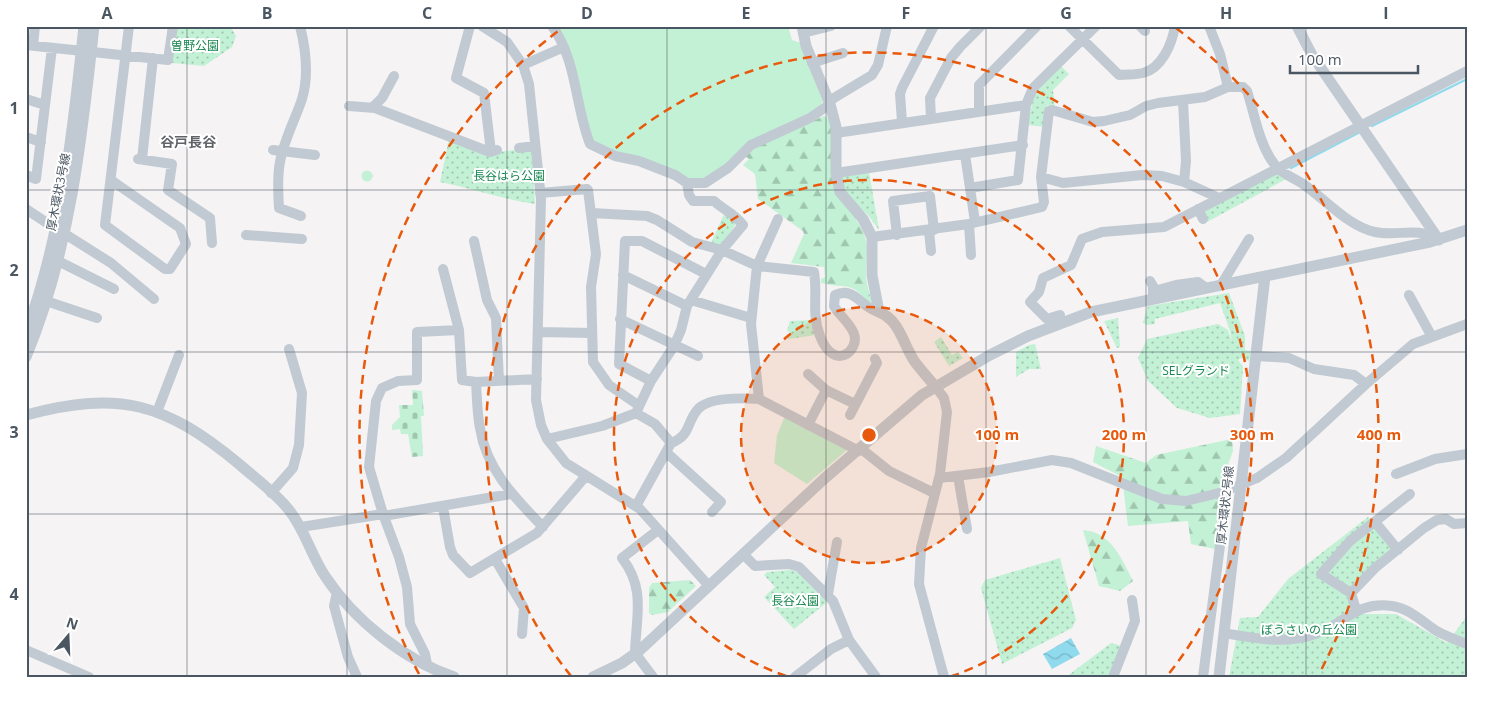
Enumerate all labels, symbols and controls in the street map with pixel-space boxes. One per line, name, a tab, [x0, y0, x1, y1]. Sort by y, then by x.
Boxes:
text: A	[101, 2, 113, 24]
text: B	[262, 2, 272, 24]
text: C	[422, 2, 432, 24]
text: D	[581, 2, 593, 24]
text: E	[742, 2, 751, 24]
text: F	[902, 2, 910, 24]
text: G	[1060, 2, 1072, 24]
text: H	[1220, 2, 1232, 24]
text: I	[1383, 2, 1389, 24]
park label: 曽野公園	[171, 37, 219, 54]
scale bar	[1290, 42, 1418, 74]
text: 100 m	[1298, 49, 1342, 69]
text: 1	[9, 97, 19, 119]
district label: 谷戸長谷	[160, 132, 217, 151]
street label: 厚木環状3号線	[42, 152, 74, 232]
park label: 長谷はら公園	[473, 167, 545, 184]
text: 2	[9, 259, 19, 281]
park label: SELグランド	[1162, 362, 1230, 379]
text: 3	[9, 421, 19, 443]
text: 100 m	[975, 424, 1019, 444]
text: 200 m	[1102, 424, 1146, 444]
text: 300 m	[1230, 424, 1274, 444]
text: 400 m	[1357, 424, 1401, 444]
centre of rings	[860, 426, 878, 444]
street label: 厚木環状2号線	[1212, 465, 1238, 545]
text: 4	[9, 583, 19, 605]
park label: 長谷公園	[771, 592, 819, 609]
north arrow	[42, 610, 92, 660]
text: N	[64, 612, 81, 634]
park label: ぼうさいの丘公園	[1261, 621, 1357, 638]

